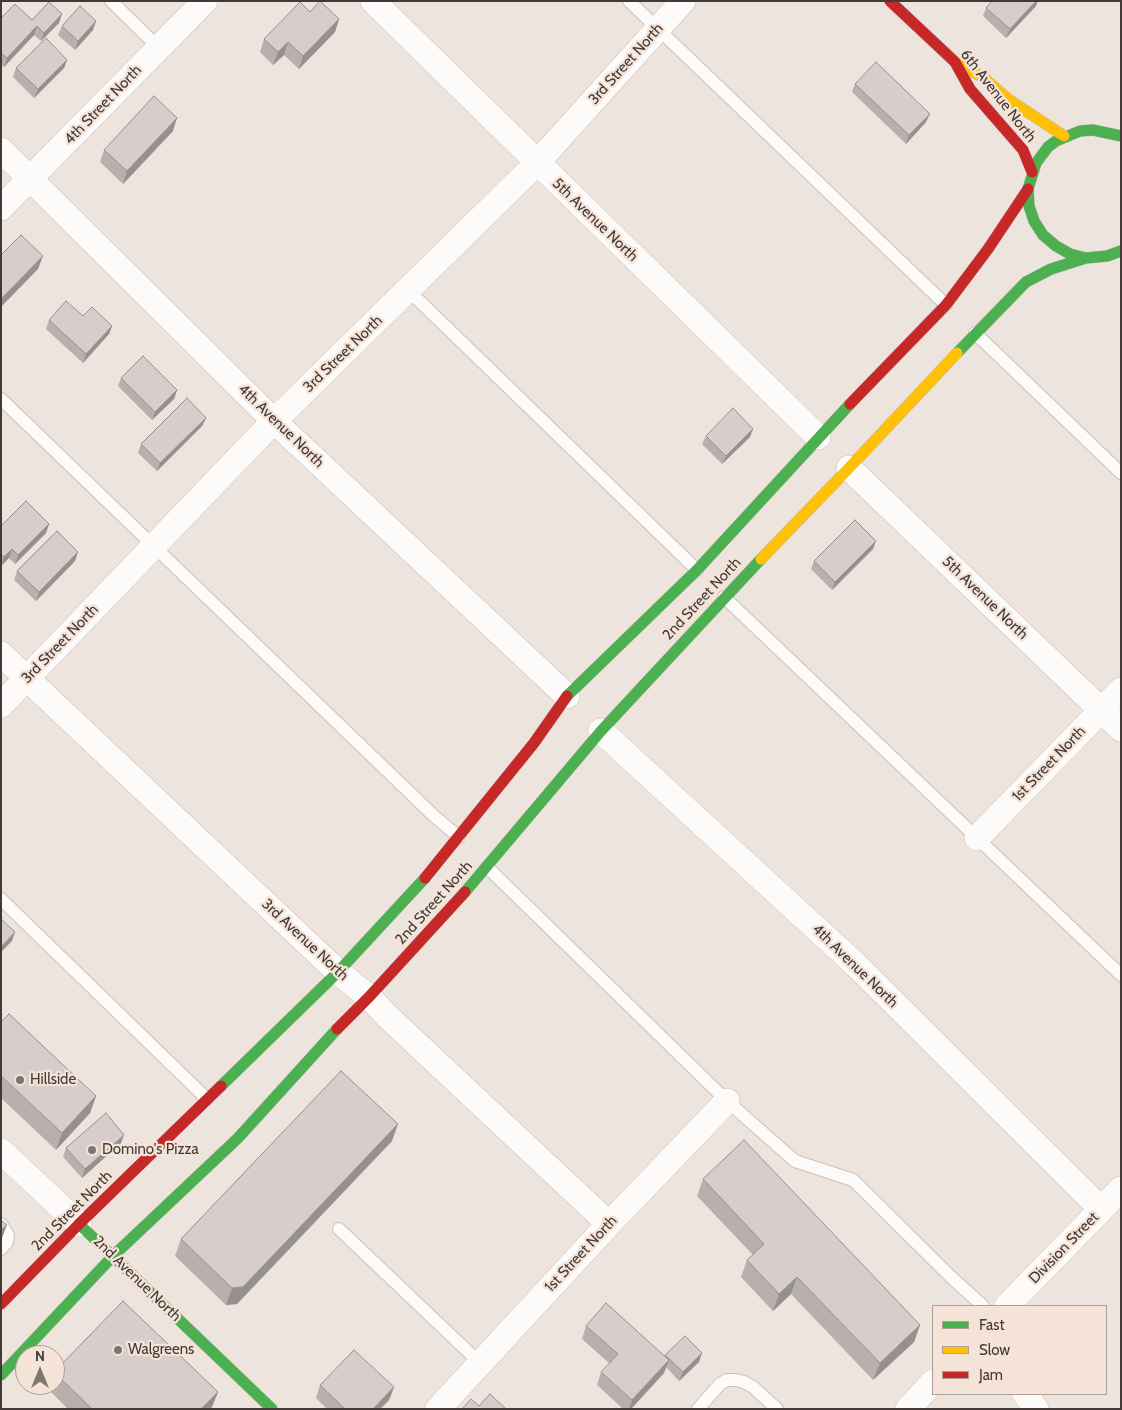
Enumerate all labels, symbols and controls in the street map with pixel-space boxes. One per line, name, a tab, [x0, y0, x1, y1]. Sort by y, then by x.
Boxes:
street label: 3rd Street North	[585, 20, 667, 108]
street label: 6th Avenue North	[956, 46, 1040, 146]
street label: 4th Street North	[61, 61, 145, 149]
street label: 5th Avenue North	[548, 175, 642, 265]
street label: 3rd Street North	[300, 312, 386, 396]
street label: 4th Avenue North	[234, 380, 328, 472]
street label: 5th Avenue North	[938, 553, 1032, 643]
street label: 2nd Street North	[659, 554, 745, 644]
street label: 3rd Street North	[18, 601, 102, 687]
street label: 1st Street North	[1008, 723, 1090, 805]
street label: 2nd Street North	[392, 857, 476, 949]
street label: 3rd Avenue North	[258, 895, 352, 985]
street label: 4th Avenue North	[808, 920, 902, 1012]
place label: Hillside	[30, 1071, 76, 1089]
marker: Hillside	[14, 1074, 26, 1086]
place label: Domino's Pizza	[102, 1141, 199, 1159]
marker: Domino's Pizza	[86, 1144, 98, 1156]
street label: 2nd Street North	[28, 1167, 116, 1255]
street label: Division Street	[1025, 1208, 1103, 1288]
street label: 1st Street North	[541, 1212, 621, 1296]
street label: 2nd Avenue North	[89, 1232, 185, 1326]
legend	[932, 1305, 1107, 1395]
text: Fast	[979, 1316, 1004, 1334]
place label: Walgreens	[128, 1341, 194, 1359]
text: Slow	[979, 1341, 1010, 1359]
marker: Walgreens	[112, 1344, 124, 1356]
north arrow	[15, 1345, 65, 1395]
text: N	[35, 1347, 45, 1365]
text: Jam	[979, 1366, 1003, 1384]

